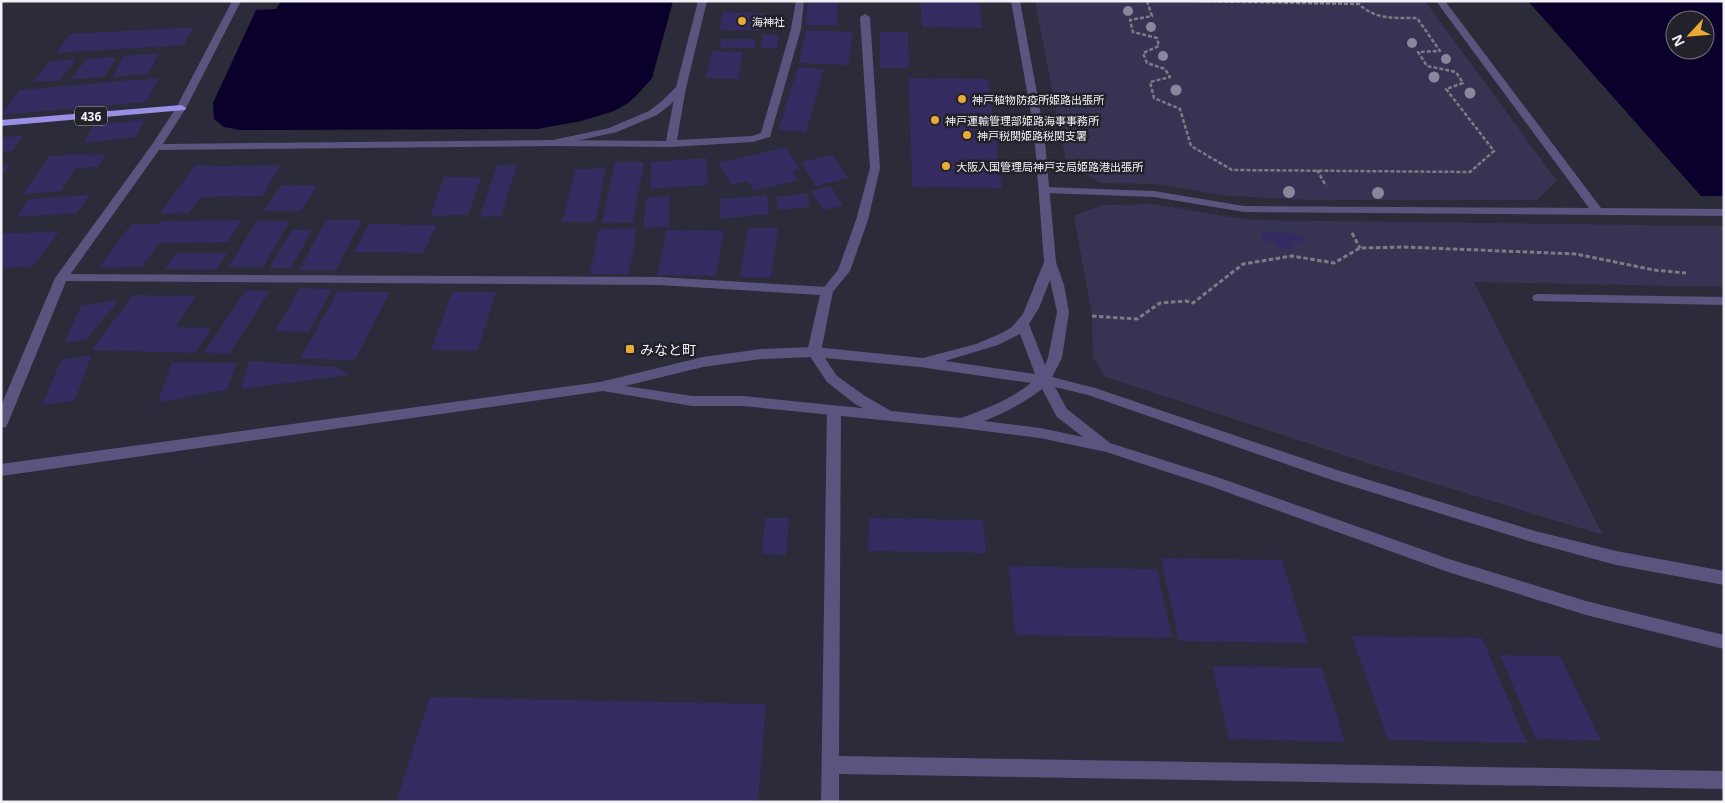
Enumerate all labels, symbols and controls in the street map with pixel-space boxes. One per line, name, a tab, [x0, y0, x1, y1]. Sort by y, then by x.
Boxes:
north arrow	[1665, 10, 1715, 60]
place label: 海神社	[752, 14, 785, 29]
marker: 海神社	[736, 15, 748, 27]
text: N	[1667, 32, 1689, 50]
place label: 神戸植物防疫所姫路出張所	[972, 92, 1105, 107]
marker: 神戸植物防疫所姫路出張所	[956, 93, 968, 105]
road number: 436	[75, 106, 107, 125]
place label: 神戸運輸管理部姫路海事事務所	[945, 113, 1100, 128]
marker: 神戸運輸管理部姫路海事事務所	[929, 114, 941, 126]
place label: 神戸税関姫路税関支署	[977, 128, 1087, 143]
marker: 神戸税関姫路税関支署	[961, 129, 973, 141]
place label: 大阪入国管理局神戸支局姫路港出張所	[956, 159, 1144, 174]
marker: 大阪入国管理局神戸支局姫路港出張所	[940, 160, 952, 172]
place label: みなと町	[640, 340, 696, 359]
marker: みなと町	[624, 343, 636, 355]

